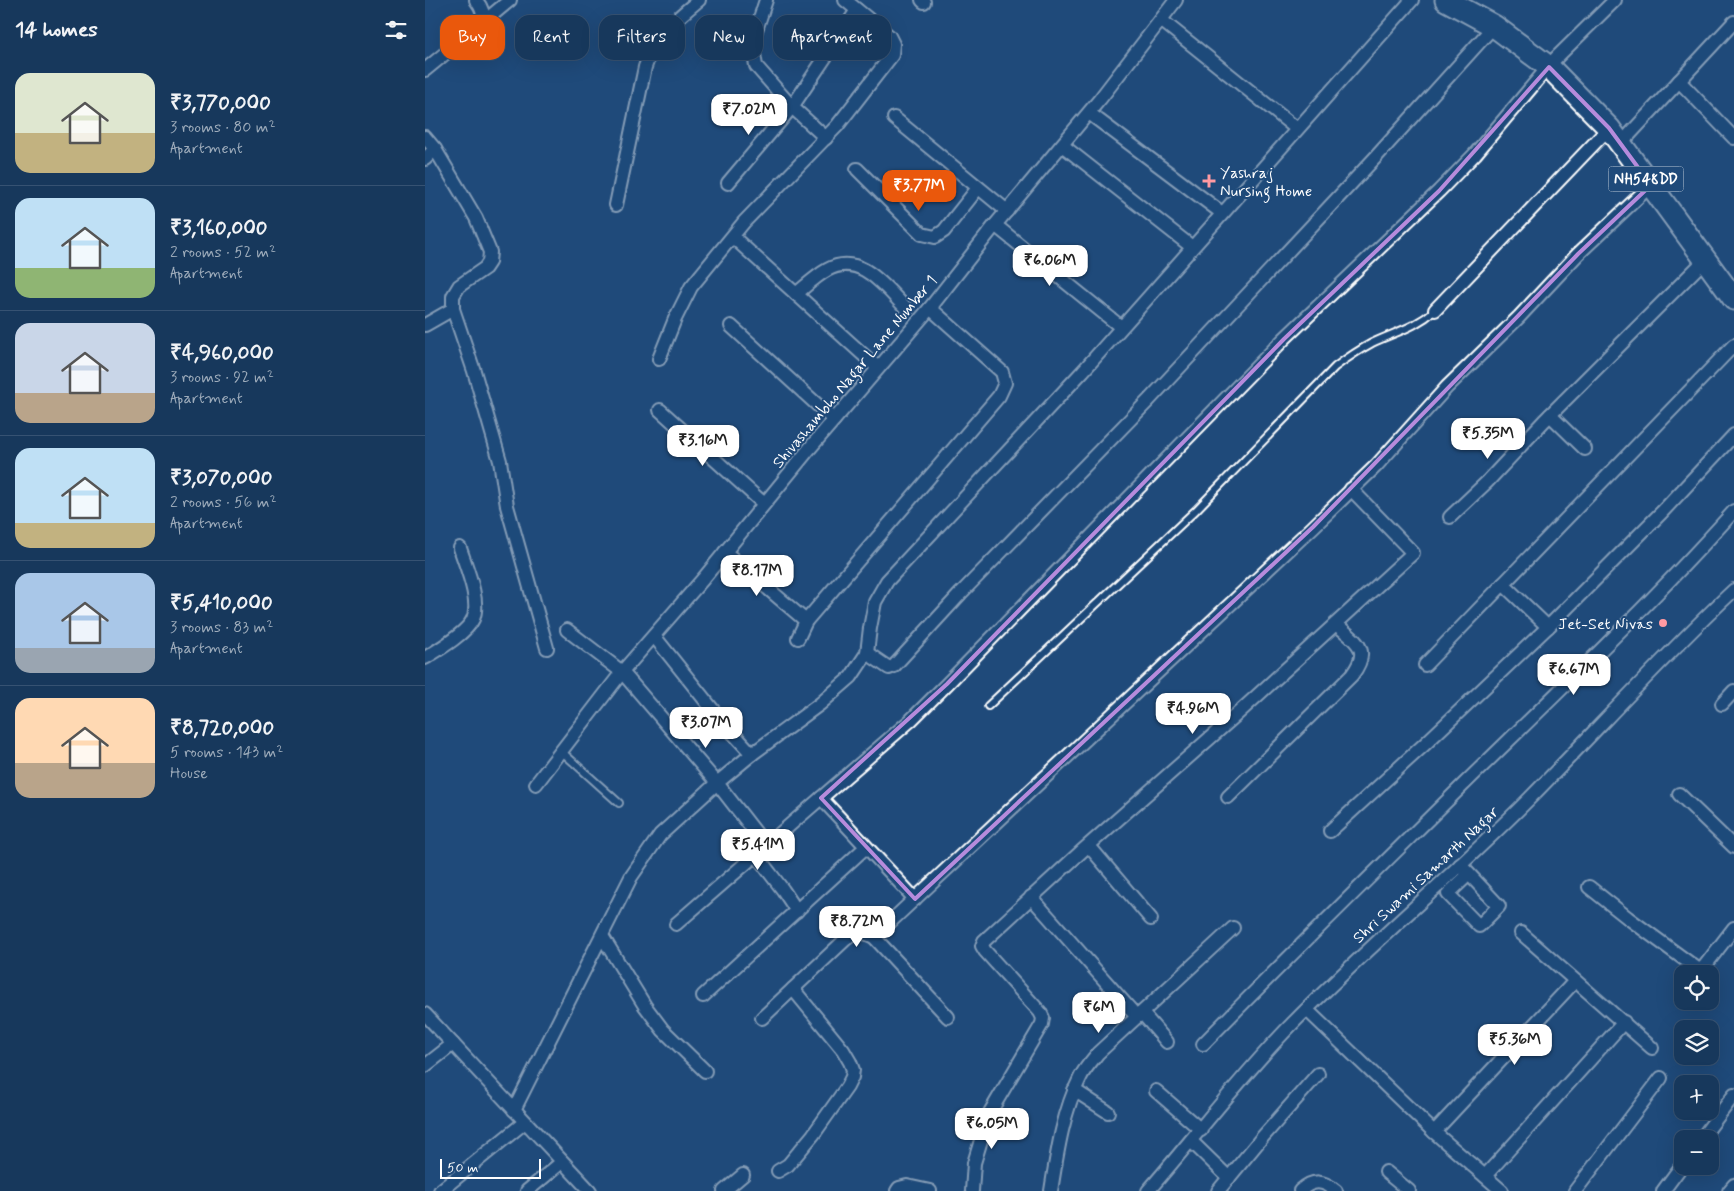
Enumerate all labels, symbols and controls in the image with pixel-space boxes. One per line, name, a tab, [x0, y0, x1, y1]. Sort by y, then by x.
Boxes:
chip: Buy	[440, 15, 505, 60]
chip: Rent	[515, 15, 589, 60]
chip: Filters	[599, 15, 685, 60]
chip: New	[695, 15, 763, 60]
chip: Apartment	[773, 15, 891, 60]
text: 14 homes	[15, 16, 98, 44]
icon: filters	[382, 16, 410, 44]
text: ₹3,770,000	[170, 89, 271, 117]
icon: home	[55, 93, 115, 153]
pin: ₹7.02M	[708, 94, 790, 136]
text: ₹7.02M	[722, 99, 776, 120]
text: 3 rooms · 80 m²	[170, 117, 276, 138]
text: Apartment	[170, 138, 243, 159]
place label: Yashraj Nursing Home	[1220, 163, 1312, 203]
road number: NH548DD	[1609, 166, 1683, 192]
pin: ₹3.77M	[878, 170, 960, 212]
marker: Yashraj Nursing Home	[1202, 174, 1216, 188]
text: ₹3.77M	[893, 175, 945, 196]
text: ₹3,160,000	[170, 214, 268, 242]
icon: home	[55, 218, 115, 278]
text: 2 rooms · 52 m²	[170, 242, 276, 263]
pin: ₹6.06M	[1009, 244, 1091, 287]
text: ₹6.06M	[1024, 250, 1076, 271]
text: Apartment	[170, 263, 243, 284]
street label: Shivashambho Nagar Lane Number 1	[768, 271, 943, 473]
text: ₹4,960,000	[170, 339, 274, 367]
icon: home	[55, 343, 115, 403]
text: 3 rooms · 92 m²	[170, 367, 274, 388]
text: Apartment	[170, 388, 243, 409]
pin: ₹5.35M	[1447, 418, 1529, 460]
text: ₹5.35M	[1462, 423, 1514, 444]
pin: ₹3.16M	[662, 424, 744, 467]
text: ₹3.16M	[678, 430, 728, 451]
text: ₹3,070,000	[170, 464, 272, 492]
icon: home	[55, 468, 115, 528]
text: 2 rooms · 56 m²	[170, 492, 277, 513]
text: Apartment	[170, 513, 243, 534]
pin: ₹8.17M	[716, 554, 798, 597]
text: ₹8.17M	[732, 560, 782, 581]
text: ₹5,410,000	[170, 589, 273, 617]
icon: home	[55, 593, 115, 653]
place label: Jet-Set Nivas	[1558, 614, 1653, 635]
text: 3 rooms · 83 m²	[170, 617, 273, 638]
marker: Jet-Set Nivas	[1657, 617, 1669, 629]
text: Apartment	[170, 638, 243, 659]
pin: ₹6.67M	[1533, 654, 1615, 696]
text: ₹6.67M	[1549, 659, 1599, 680]
pin: ₹4.96M	[1152, 692, 1234, 735]
text: ₹4.96M	[1167, 698, 1219, 719]
pin: ₹3.07M	[665, 706, 747, 749]
text: ₹3.07M	[681, 712, 731, 733]
text: ₹8,720,000	[170, 714, 274, 742]
icon: home	[55, 718, 115, 778]
text: 5 rooms · 143 m²	[170, 742, 283, 763]
text: House	[170, 763, 208, 784]
street label: Shri Swami Samarth Nagar	[1349, 802, 1505, 949]
pin: ₹5.41M	[717, 828, 799, 871]
text: ₹5.41M	[732, 834, 784, 855]
pin: ₹8.72M	[816, 906, 898, 948]
text: ₹8.72M	[830, 911, 884, 932]
map controls	[1674, 965, 1719, 1175]
button: locate	[1674, 965, 1719, 1010]
pin: ₹6M	[1075, 992, 1123, 1034]
text: ₹6M	[1083, 997, 1115, 1018]
button: layers	[1674, 1020, 1719, 1065]
pin: ₹5.36M	[1474, 1024, 1556, 1066]
text: ₹5.36M	[1489, 1029, 1541, 1050]
button: +	[1674, 1075, 1719, 1120]
pin: ₹6.05M	[951, 1108, 1033, 1150]
text: ₹6.05M	[966, 1113, 1018, 1134]
button: −	[1674, 1130, 1719, 1175]
scale bar	[440, 1156, 541, 1179]
text: 50 m	[447, 1159, 478, 1177]

